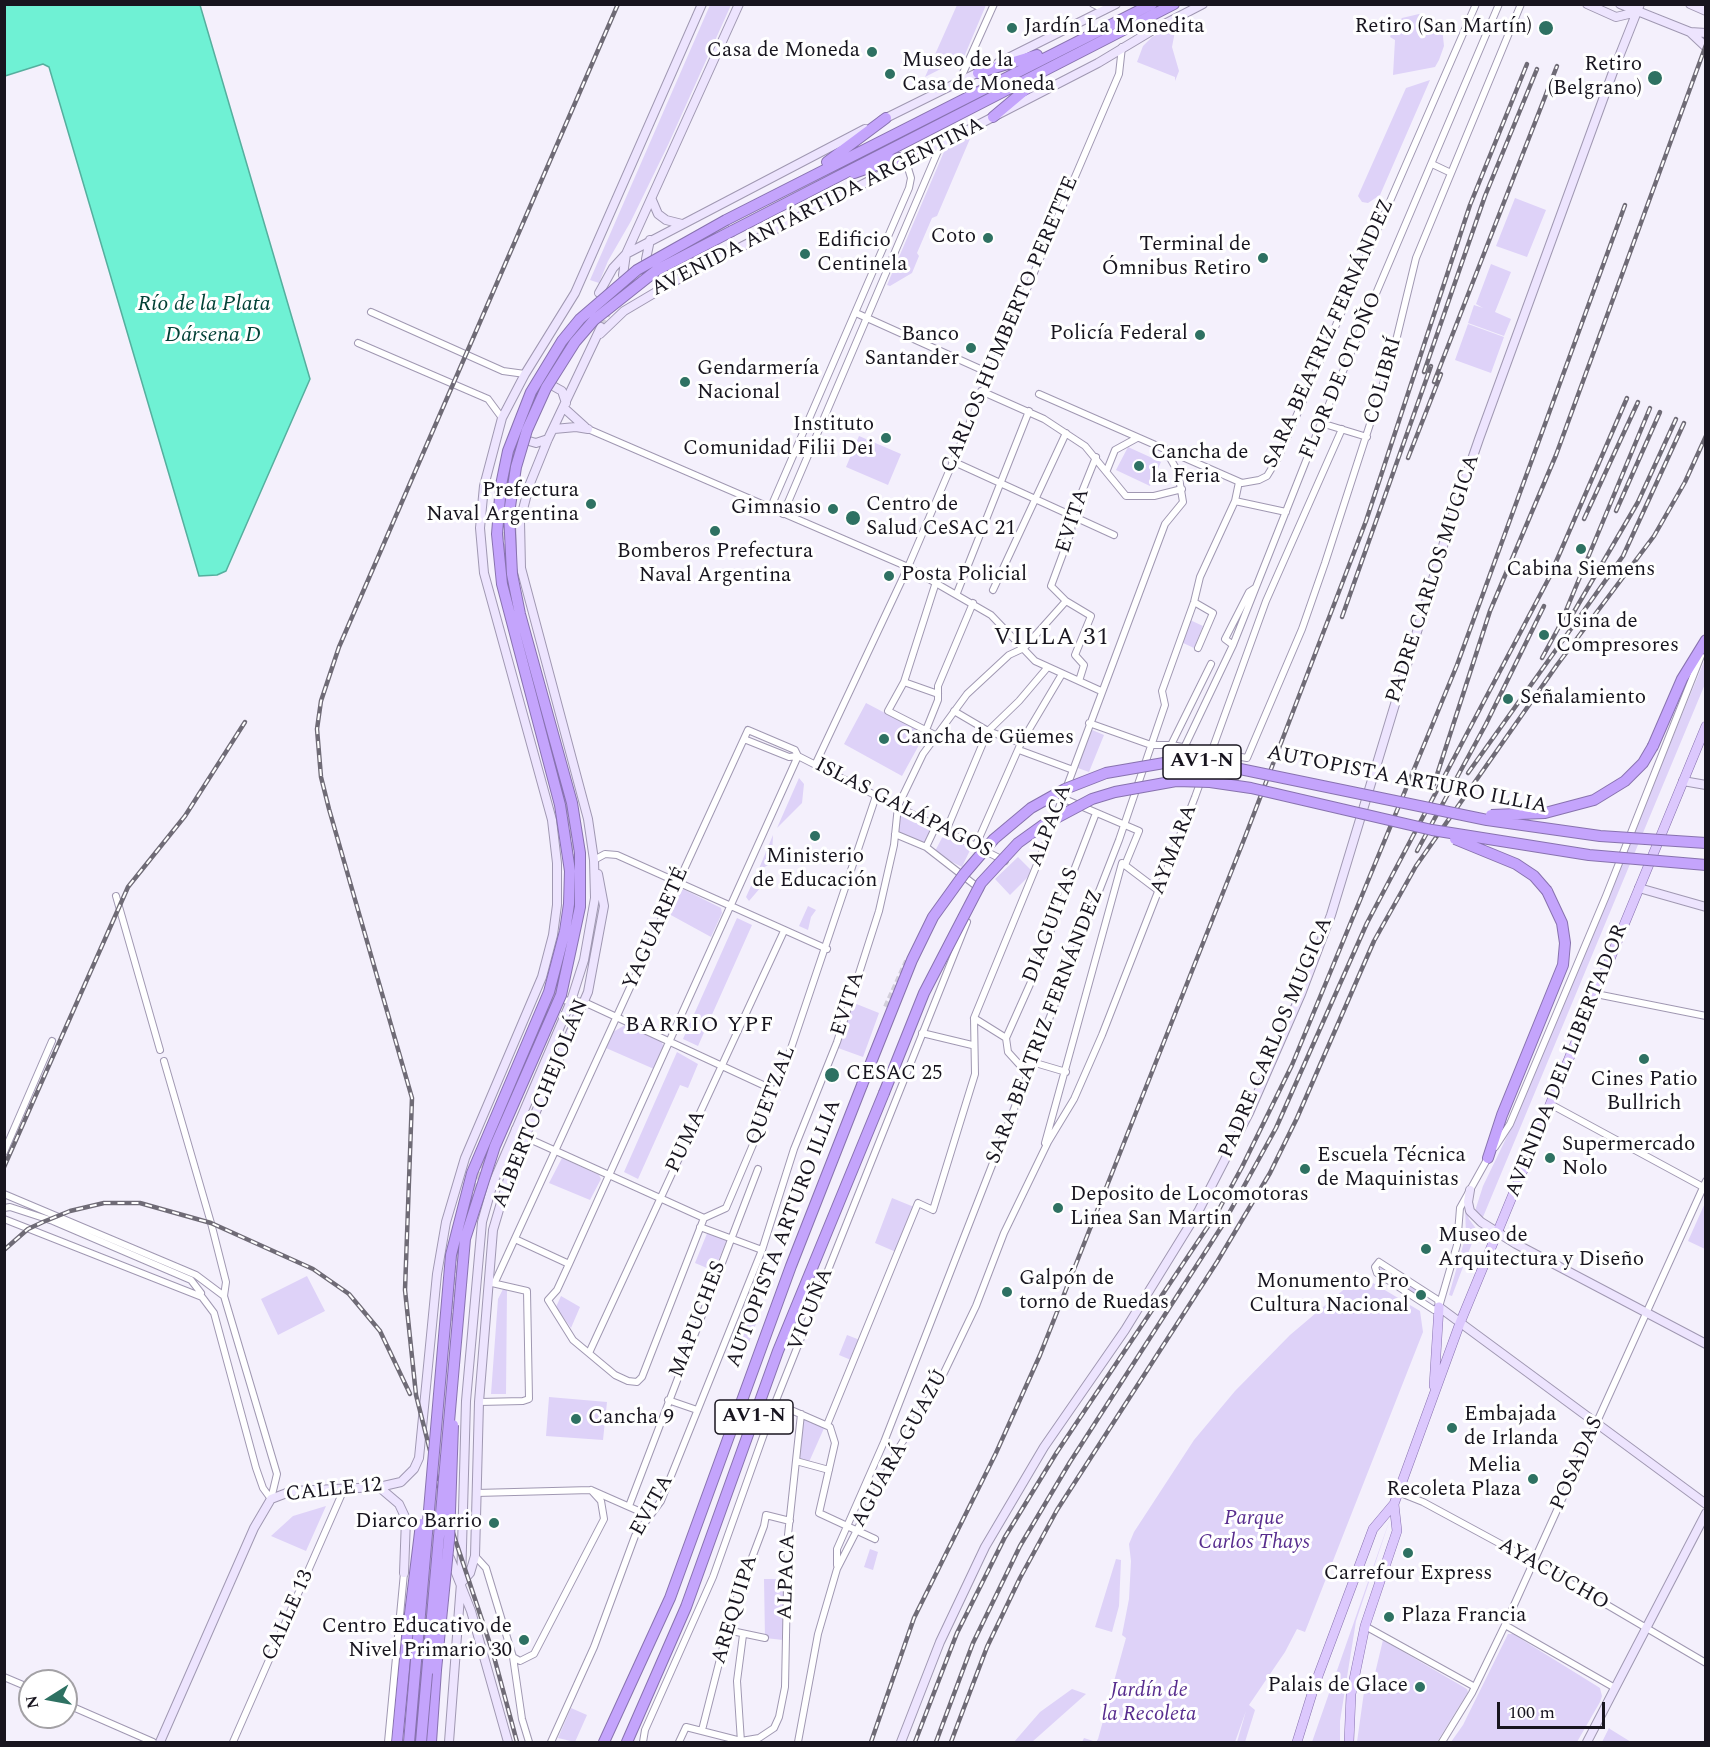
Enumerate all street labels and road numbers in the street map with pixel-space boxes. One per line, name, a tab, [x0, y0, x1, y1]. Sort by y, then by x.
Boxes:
street label: AVENIDA ANTÁRTIDA ARGENTINA	[648, 113, 988, 303]
street label: CARLOS HUMBERTO PERETTE	[937, 173, 1085, 477]
street label: SARA BEATRIZ FERNÁNDEZ	[1259, 196, 1401, 472]
street label: FLOR DE OTOÑO	[1295, 289, 1389, 463]
street label: COLIBRÍ	[1360, 335, 1408, 427]
street label: PADRE CARLOS MUGICA	[1382, 452, 1486, 706]
street label: EVITA	[1052, 485, 1096, 557]
street label: AUTOPISTA ARTURO ILLIA	[1265, 741, 1549, 821]
road number: AV1-N	[1163, 745, 1241, 779]
street label: ISLAS GALÁPAGOS	[810, 753, 996, 865]
street label: ALPACA	[1024, 781, 1078, 871]
street label: AYMARA	[1146, 801, 1204, 899]
street label: YAGUARETÉ	[619, 864, 695, 994]
street label: DIAGUITAS	[1019, 865, 1085, 987]
street label: SARA BEATRIZ FERNÁNDEZ	[982, 886, 1110, 1168]
street label: PADRE CARLOS MUGICA	[1215, 914, 1339, 1162]
street label: AVENIDA DEL LIBERTADOR	[1502, 921, 1634, 1201]
street label: EVITA	[827, 968, 871, 1040]
street label: ALBERTO CHEJOLÁN	[489, 996, 595, 1212]
street label: QUETZAL	[742, 1043, 802, 1149]
street label: AUTOPISTA ARTURO ILLIA	[722, 1096, 848, 1372]
street label: PUMA	[662, 1107, 712, 1177]
street label: MAPUCHES	[665, 1258, 733, 1382]
street label: VICUÑA	[784, 1265, 840, 1355]
street label: AGUARÁ GUAZÚ	[847, 1366, 955, 1532]
road number: AV1-N	[715, 1400, 793, 1434]
street label: POSADAS	[1546, 1413, 1610, 1515]
street label: EVITA	[626, 1471, 680, 1541]
street label: CALLE 12	[285, 1473, 383, 1509]
street label: ALPACA	[774, 1533, 802, 1621]
street label: AYACUCHO	[1493, 1533, 1613, 1617]
street label: AREQUIPA	[707, 1552, 765, 1668]
street label: CALLE 13	[258, 1567, 320, 1665]

